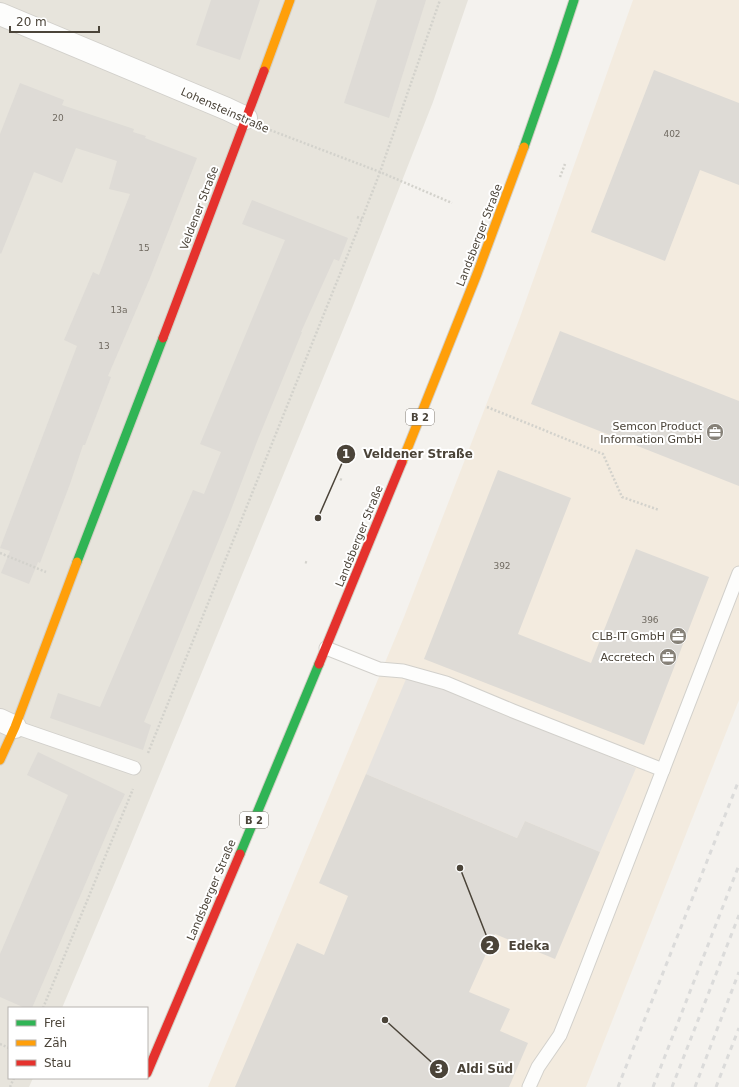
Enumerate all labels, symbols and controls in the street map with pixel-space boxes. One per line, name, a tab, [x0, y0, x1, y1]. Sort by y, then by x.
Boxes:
scale bar	[10, 8, 99, 34]
text: 20 m	[16, 15, 47, 29]
street label: Lohensteinstraße	[179, 85, 271, 136]
house number: 20	[52, 113, 64, 123]
house number: 402	[663, 129, 681, 139]
street label: Veldener Straße	[178, 164, 221, 252]
street label: Landsberger Straße	[454, 182, 505, 288]
house number: 15	[138, 243, 150, 253]
house number: 13a	[111, 305, 127, 315]
house number: 13	[98, 341, 110, 351]
road number: B 2	[406, 409, 434, 425]
place label: Semcon Product Information GmbH	[600, 420, 703, 446]
office icon: Semcon Product Information GmbH	[705, 422, 725, 442]
callout: Veldener Straße	[336, 442, 481, 466]
text: 1	[342, 447, 350, 461]
text: Veldener Straße	[363, 447, 473, 461]
street label: Landsberger Straße	[333, 483, 386, 589]
house number: 392	[493, 561, 511, 571]
house number: 396	[641, 615, 659, 625]
office icon: CLB-IT GmbH	[668, 626, 688, 646]
place label: CLB-IT GmbH	[592, 630, 665, 643]
office icon: Accretech	[658, 647, 678, 667]
place label: Accretech	[600, 651, 655, 664]
road number: B 2	[240, 812, 268, 828]
street label: Landsberger Straße	[184, 837, 239, 943]
callout: Edeka	[480, 933, 557, 957]
text: 2	[486, 939, 494, 953]
text: Edeka	[508, 939, 550, 953]
legend	[8, 1007, 148, 1079]
text: Frei	[44, 1016, 65, 1030]
text: Zäh	[44, 1036, 67, 1050]
text: Stau	[44, 1056, 71, 1070]
callout: Aldi Süd	[429, 1057, 521, 1081]
text: 3	[435, 1062, 443, 1076]
text: Aldi Süd	[457, 1062, 513, 1076]

